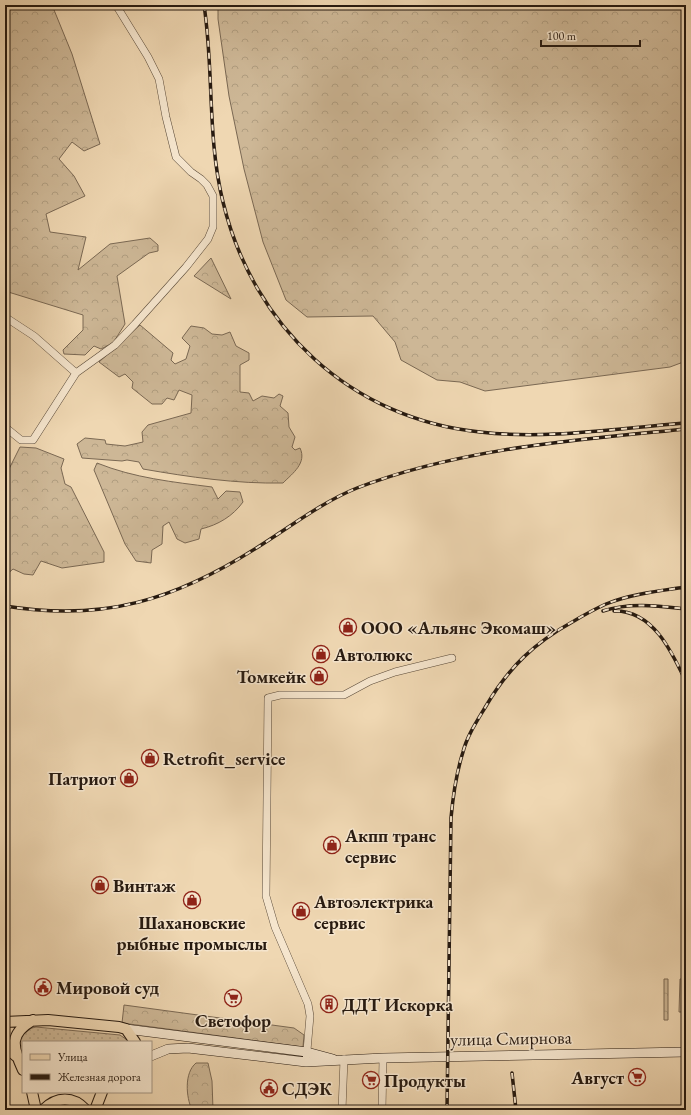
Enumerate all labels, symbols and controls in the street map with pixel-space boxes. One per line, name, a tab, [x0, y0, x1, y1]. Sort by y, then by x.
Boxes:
scale bar	[541, 22, 640, 48]
text: 100 m	[547, 28, 577, 44]
place label: ООО «Альянс Экомаш»	[361, 616, 556, 639]
shop icon: ООО «Альянс Экомаш»	[338, 617, 358, 637]
place label: Автолюкс	[333, 643, 413, 666]
shop icon: Автолюкс	[311, 644, 331, 664]
place label: Томкейк	[236, 665, 306, 688]
shop icon: Томкейк	[309, 666, 329, 686]
place label: Retrofit_service	[163, 747, 286, 770]
shop icon: Retrofit_service	[140, 748, 160, 768]
place label: Патриот	[48, 767, 116, 790]
shop icon: Патриот	[119, 768, 139, 788]
place label: Акпп транс сервис	[344, 824, 437, 868]
shop icon: Акпп транс сервис	[322, 835, 342, 855]
place label: Винтаж	[113, 874, 176, 897]
shop icon: Винтаж	[90, 875, 110, 895]
shop icon: Шахановские рыбные промыслы	[182, 890, 202, 910]
place label: Автоэлектрика сервис	[313, 890, 434, 934]
shop icon: Автоэлектрика сервис	[291, 901, 311, 921]
place label: Шахановские рыбные промыслы	[116, 911, 268, 955]
place label: Мировой суд	[56, 976, 160, 999]
public building icon: Мировой суд	[33, 977, 53, 997]
supermarket icon: Светофор	[223, 988, 243, 1008]
place label: ДДТ Искорка	[342, 993, 453, 1016]
building icon: ДДТ Искорка	[319, 994, 339, 1014]
place label: Светофор	[195, 1009, 271, 1032]
street label: улица Смирнова	[450, 1025, 573, 1051]
legend	[22, 1041, 152, 1093]
text: Улица	[57, 1049, 88, 1065]
place label: Август	[570, 1066, 624, 1089]
supermarket icon: Август	[627, 1067, 647, 1087]
text: Железная дорога	[57, 1069, 141, 1085]
place label: Продукты	[384, 1069, 466, 1092]
supermarket icon: Продукты	[361, 1070, 381, 1090]
place label: СДЭК	[282, 1077, 332, 1100]
public building icon: СДЭК	[259, 1078, 279, 1098]

